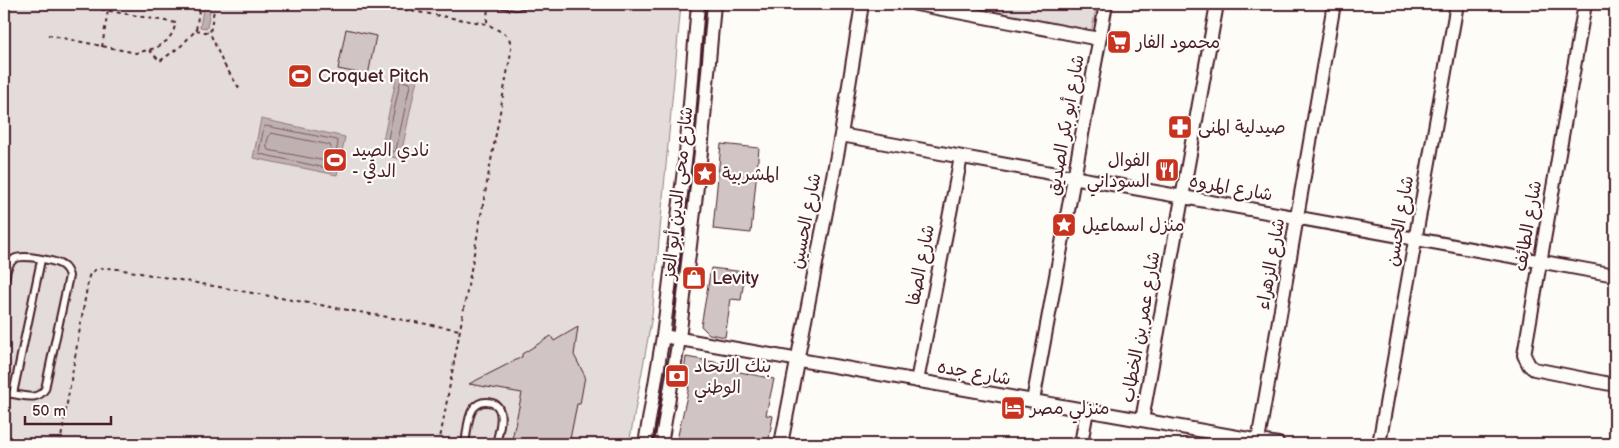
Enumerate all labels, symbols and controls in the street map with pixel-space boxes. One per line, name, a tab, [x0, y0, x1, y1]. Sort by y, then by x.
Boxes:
supermarket icon: محمود الفار	[1106, 29, 1132, 55]
place label: محمود الفار	[1134, 32, 1220, 53]
street label: شارع أبو بكر الصديق	[1043, 53, 1090, 197]
sports icon: Croquet Pitch	[287, 63, 313, 89]
place label: Croquet Pitch	[318, 66, 429, 87]
street label: شارع محى الدين أبو العز	[658, 105, 699, 283]
pharmacy icon: صيدلية المنى	[1167, 114, 1193, 140]
place label: صيدلية المنى	[1198, 117, 1286, 138]
place label: نادي الصيد - الدقي	[352, 140, 429, 184]
sports icon: نادي الصيد - الدقي	[322, 147, 348, 173]
place label: الفوال السوداني	[1087, 150, 1150, 197]
restaurant icon: الفوال السوداني	[1154, 157, 1180, 183]
place icon: المشربية	[692, 161, 718, 187]
place label: المشربية	[722, 164, 779, 185]
street label: شارع المروه	[1187, 170, 1274, 207]
street label: شارع الحسين	[786, 171, 827, 271]
street label: شارع الحسن	[1382, 174, 1419, 268]
street label: شارع الطائف	[1510, 179, 1547, 273]
place icon: منزل اسماعيل	[1051, 212, 1077, 238]
place label: منزل اسماعيل	[1082, 215, 1185, 236]
street label: شارع الزهراء	[1253, 217, 1290, 312]
street label: شارع الصفا	[903, 223, 940, 307]
street label: شارع عمر بن الخطاب	[1117, 250, 1166, 405]
shop icon: Levity	[681, 265, 707, 291]
place label: Levity	[712, 268, 760, 289]
place label: بنك الاتحاد الوطني	[694, 356, 771, 403]
street label: شارع جده	[935, 356, 1012, 391]
bank icon: بنك الاتحاد الوطني	[664, 363, 690, 389]
scale bar	[25, 393, 111, 425]
hotel icon: منزلي مصر	[1000, 395, 1026, 421]
place label: منزلي مصر	[1028, 398, 1110, 424]
text: 50 m	[32, 402, 66, 421]

